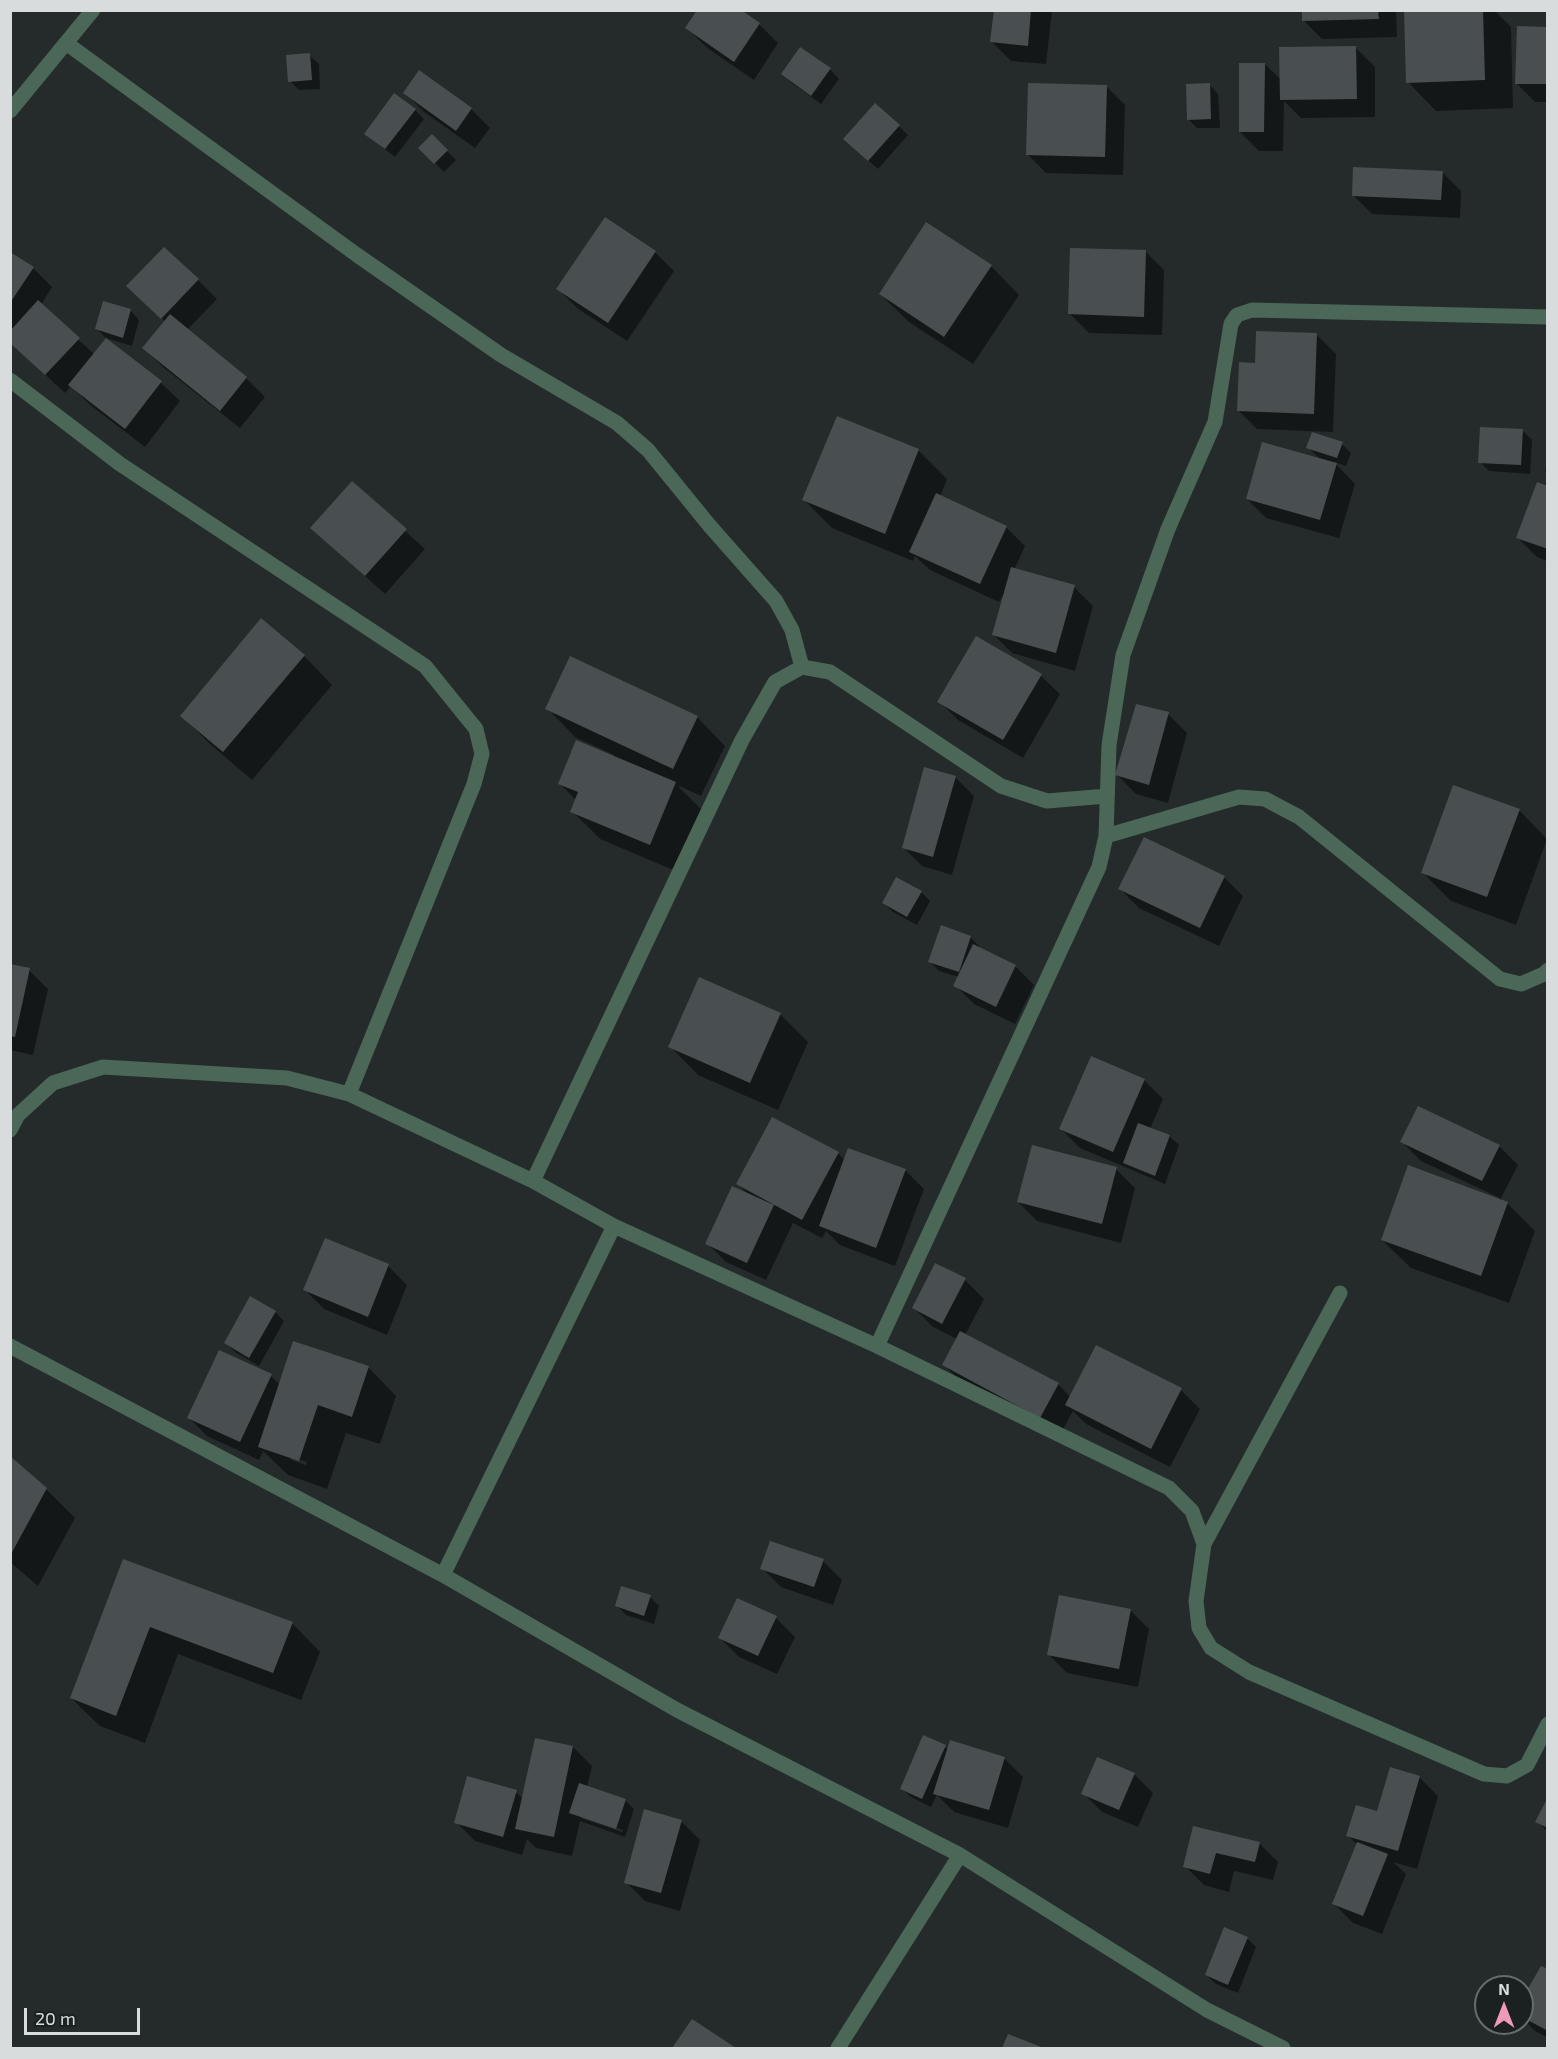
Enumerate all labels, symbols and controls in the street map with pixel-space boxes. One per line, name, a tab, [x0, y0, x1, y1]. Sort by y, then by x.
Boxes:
north arrow	[1474, 1975, 1534, 2035]
text: N	[1498, 1979, 1510, 1998]
scale bar	[27, 1996, 142, 2034]
text: 20 m	[35, 2007, 76, 2029]

